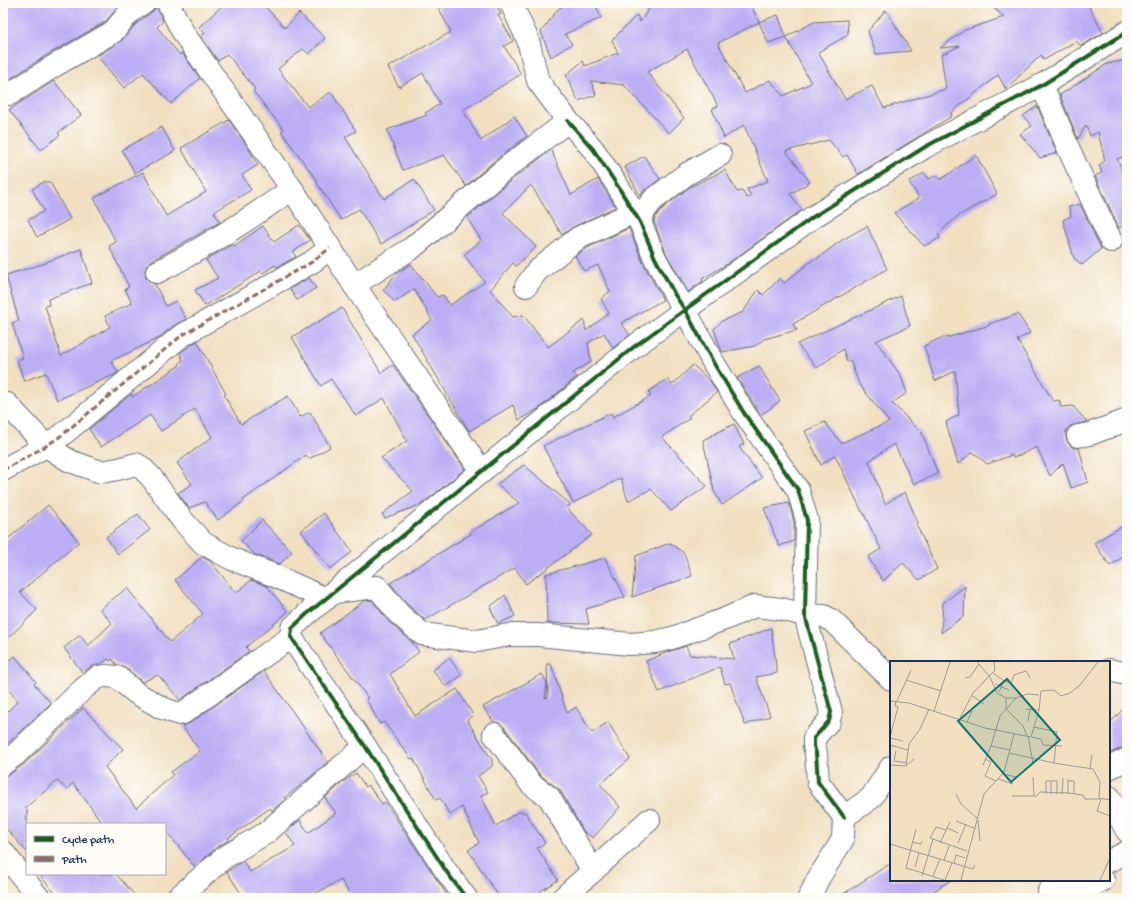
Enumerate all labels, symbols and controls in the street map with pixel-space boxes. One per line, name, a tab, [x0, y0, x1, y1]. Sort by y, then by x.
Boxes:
inset map	[890, 661, 1110, 881]
legend	[26, 823, 166, 875]
text: Cycle path	[62, 834, 115, 848]
text: Path	[61, 854, 87, 868]

